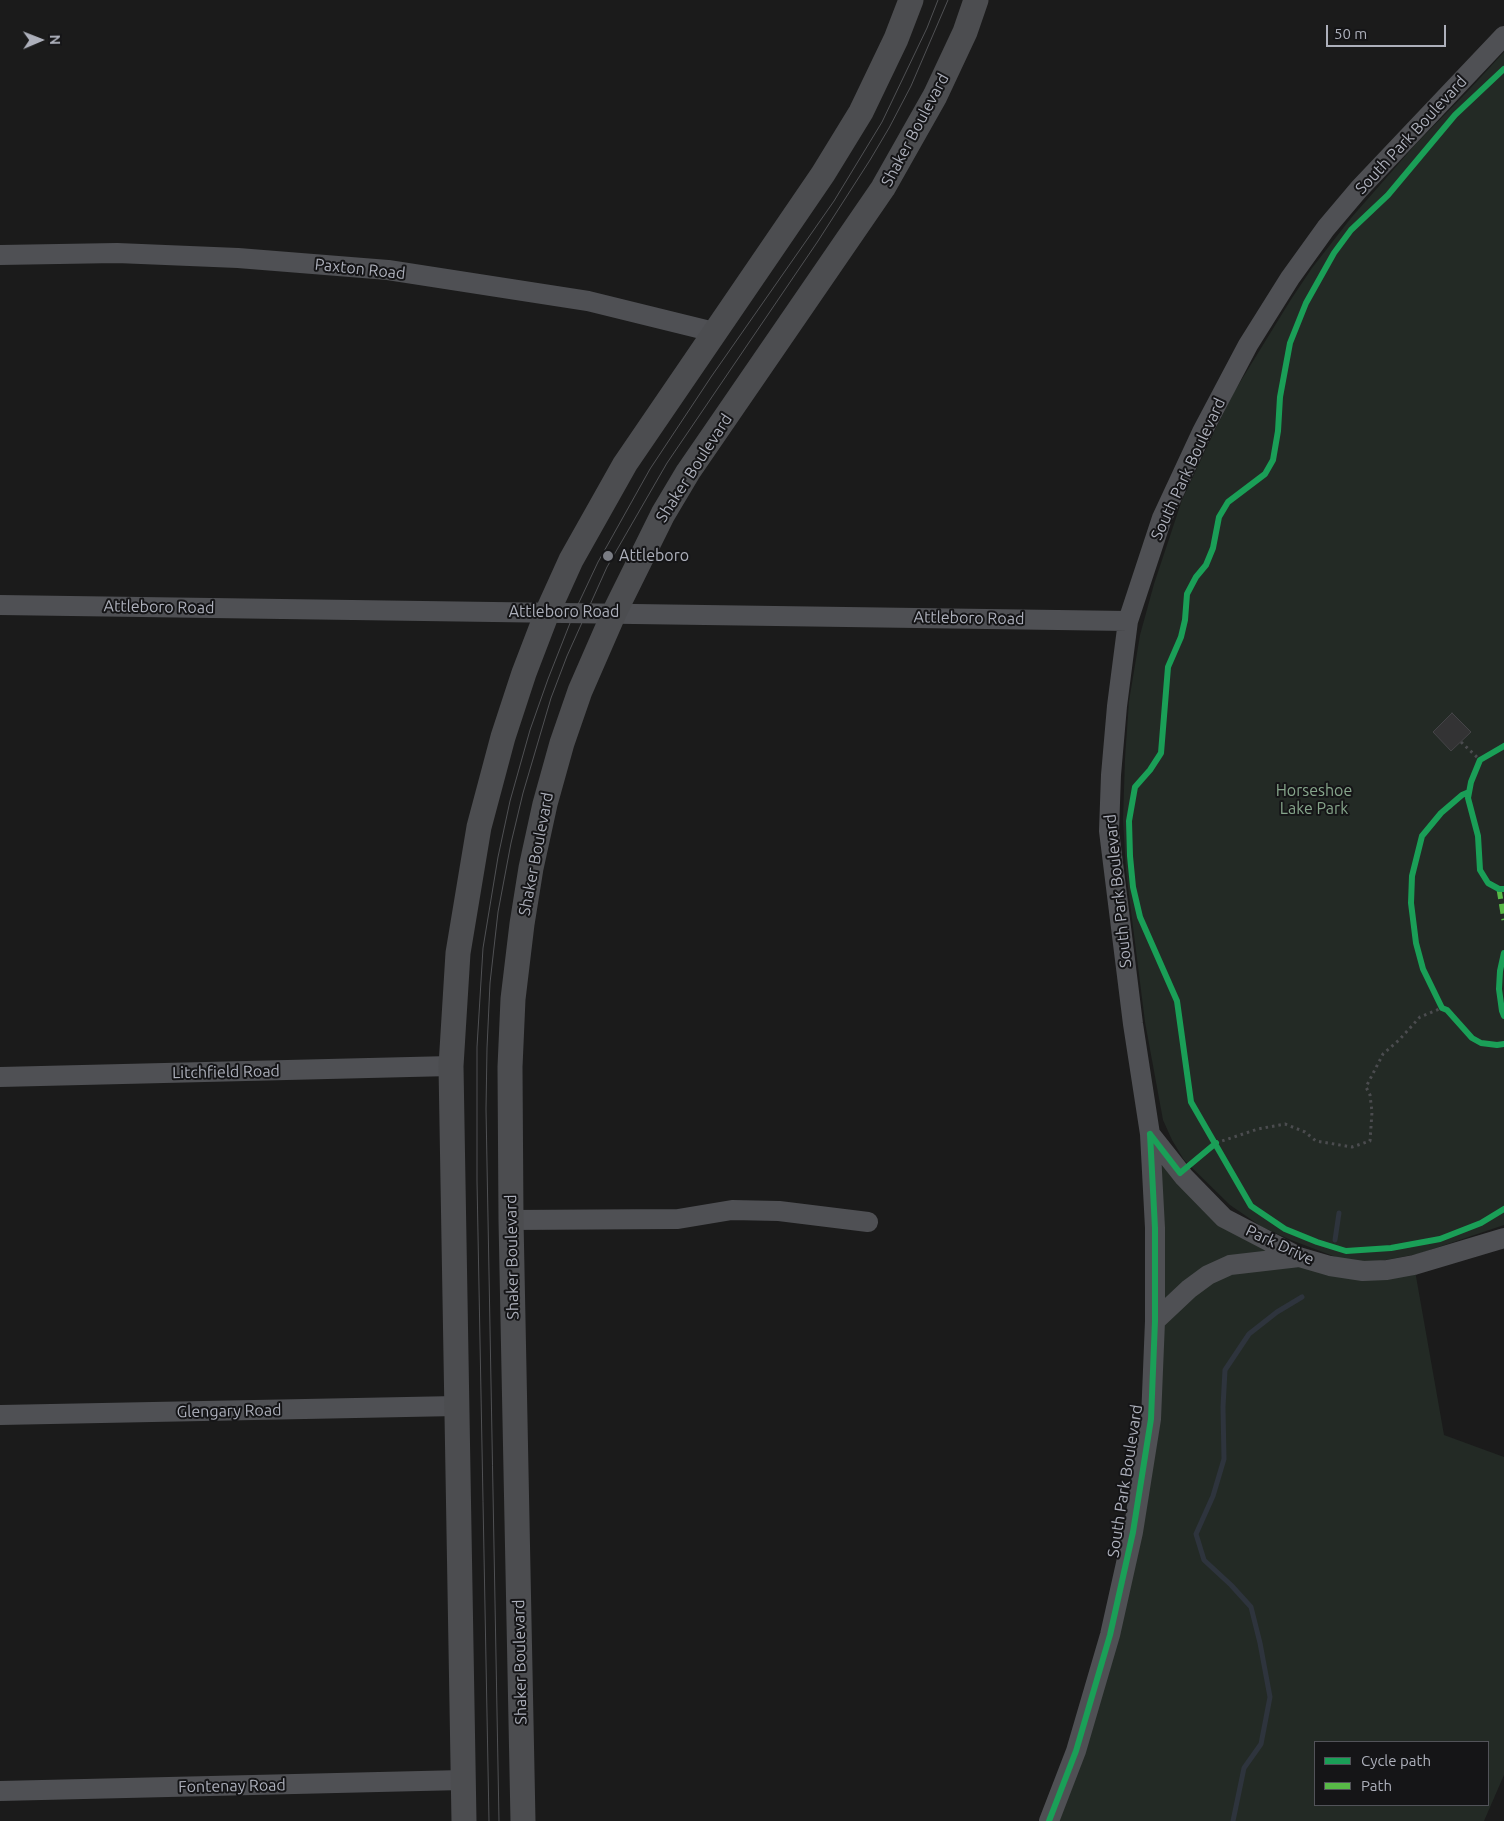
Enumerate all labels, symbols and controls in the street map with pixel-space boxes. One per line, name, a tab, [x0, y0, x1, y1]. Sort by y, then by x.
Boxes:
north arrow	[15, 15, 65, 65]
scale bar	[1329, 15, 1449, 47]
text: 50 m	[1334, 25, 1367, 42]
text: N	[47, 34, 63, 45]
street label: Shaker Boulevard	[877, 70, 953, 190]
street label: South Park Boulevard	[1351, 72, 1471, 198]
street label: Paxton Road	[314, 255, 406, 283]
street label: South Park Boulevard	[1147, 395, 1229, 543]
street label: Shaker Boulevard	[652, 410, 736, 526]
place label: Attleboro	[619, 546, 689, 566]
marker: Attleboro	[601, 549, 615, 563]
street label: Attleboro Road	[104, 596, 214, 618]
street label: Attleboro Road	[509, 602, 619, 622]
street label: Attleboro Road	[914, 607, 1024, 629]
park label: Horseshoe Lake Park	[1276, 781, 1352, 819]
street label: Shaker Boulevard	[515, 791, 557, 917]
street label: South Park Boulevard	[1100, 813, 1136, 969]
street label: Litchfield Road	[172, 1061, 280, 1083]
street label: Shaker Boulevard	[501, 1194, 523, 1320]
street label: Park Drive	[1243, 1221, 1317, 1269]
street label: Glengary Road	[176, 1400, 282, 1422]
street label: South Park Boulevard	[1103, 1403, 1147, 1559]
street label: Shaker Boulevard	[509, 1599, 531, 1725]
legend	[1314, 1741, 1489, 1806]
text: Cycle path	[1361, 1752, 1431, 1769]
street label: Fontenay Road	[178, 1775, 286, 1797]
text: Path	[1361, 1777, 1392, 1794]

